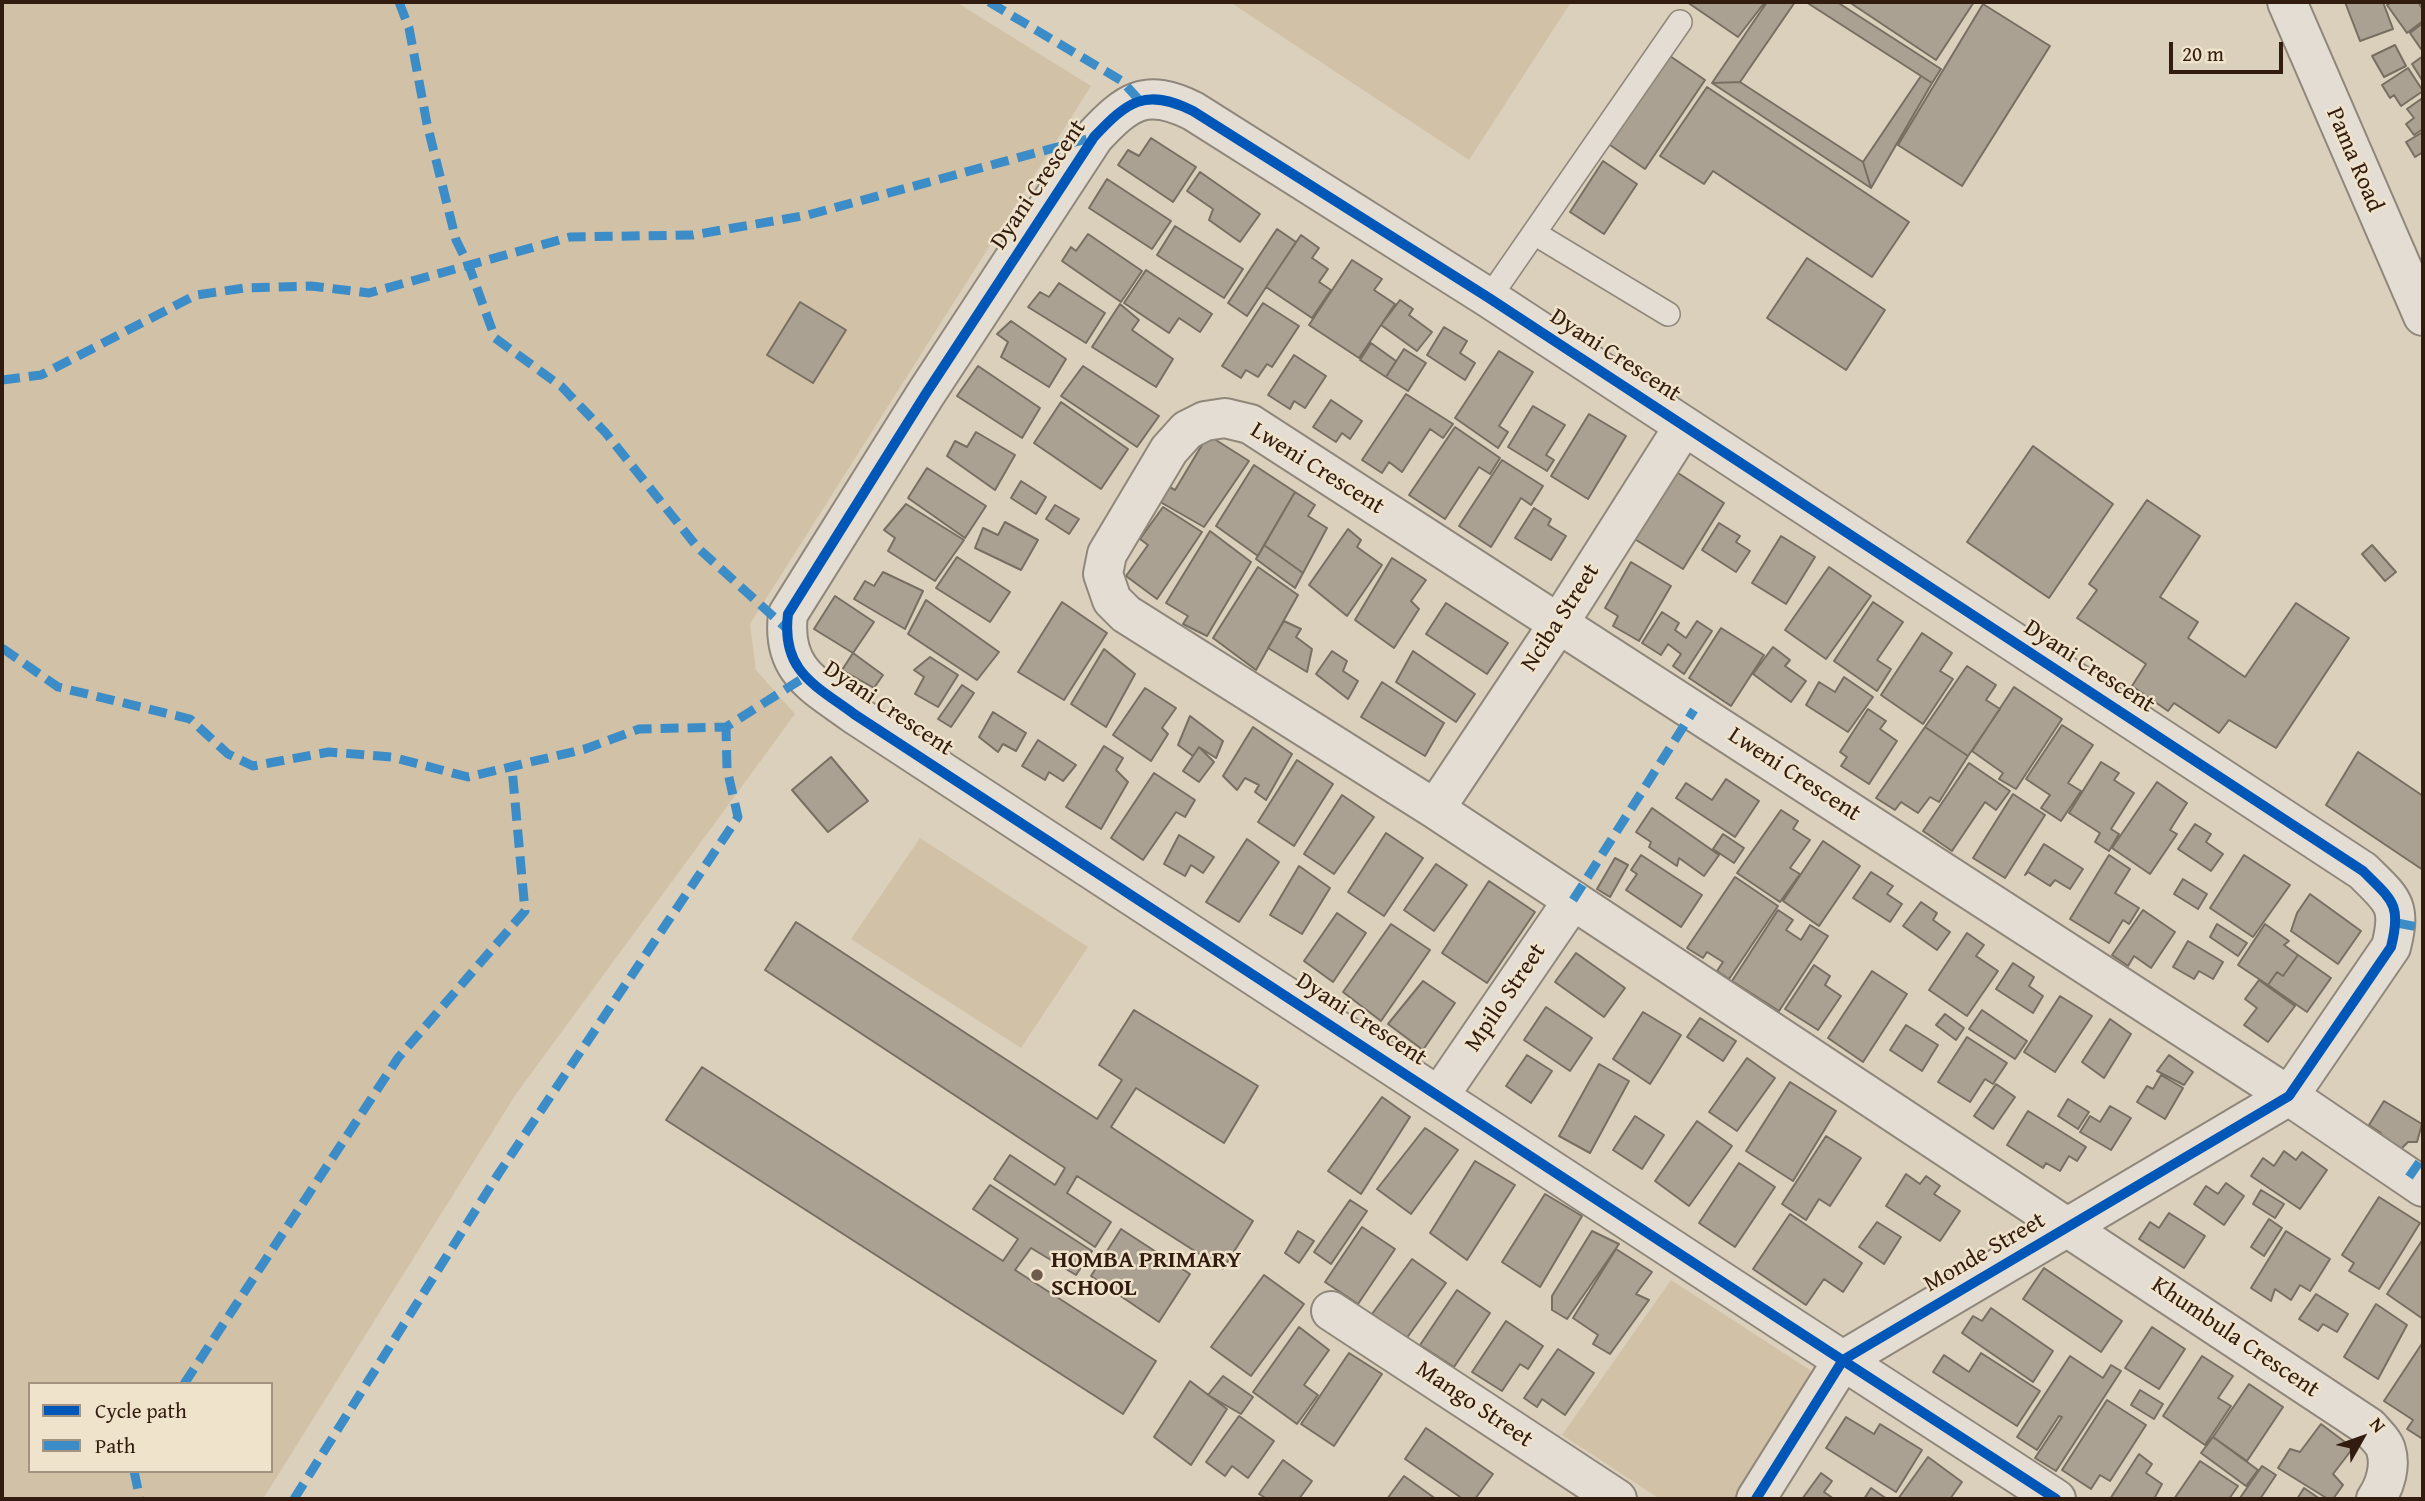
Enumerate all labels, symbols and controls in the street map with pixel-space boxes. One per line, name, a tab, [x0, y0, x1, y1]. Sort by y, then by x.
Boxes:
scale bar	[2173, 28, 2287, 72]
text: 20 m	[2182, 38, 2224, 69]
street label: Pama Road	[2319, 103, 2389, 217]
street label: Dyani Crescent	[985, 115, 1093, 255]
street label: Dyani Crescent	[1544, 303, 1686, 409]
street label: Lweni Crescent	[1245, 416, 1389, 522]
street label: Nciba Street	[1515, 559, 1607, 677]
street label: Dyani Crescent	[2018, 614, 2160, 720]
street label: Dyani Crescent	[818, 655, 958, 763]
street label: Lweni Crescent	[1722, 721, 1866, 829]
street label: Mpilo Street	[1459, 938, 1553, 1058]
street label: Dyani Crescent	[1290, 967, 1432, 1073]
street label: Monde Street	[1919, 1207, 2051, 1299]
place label: HOMBA PRIMARY SCHOOL	[1051, 1247, 1241, 1303]
marker: HOMBA PRIMARY SCHOOL	[1029, 1267, 1045, 1283]
street label: Khumbula Crescent	[2146, 1271, 2324, 1405]
street label: Mango Street	[1410, 1355, 1538, 1455]
legend	[28, 1382, 273, 1473]
text: Cycle path	[95, 1395, 187, 1426]
north arrow	[2327, 1403, 2397, 1473]
text: N	[2363, 1411, 2393, 1438]
text: Path	[95, 1430, 135, 1461]

